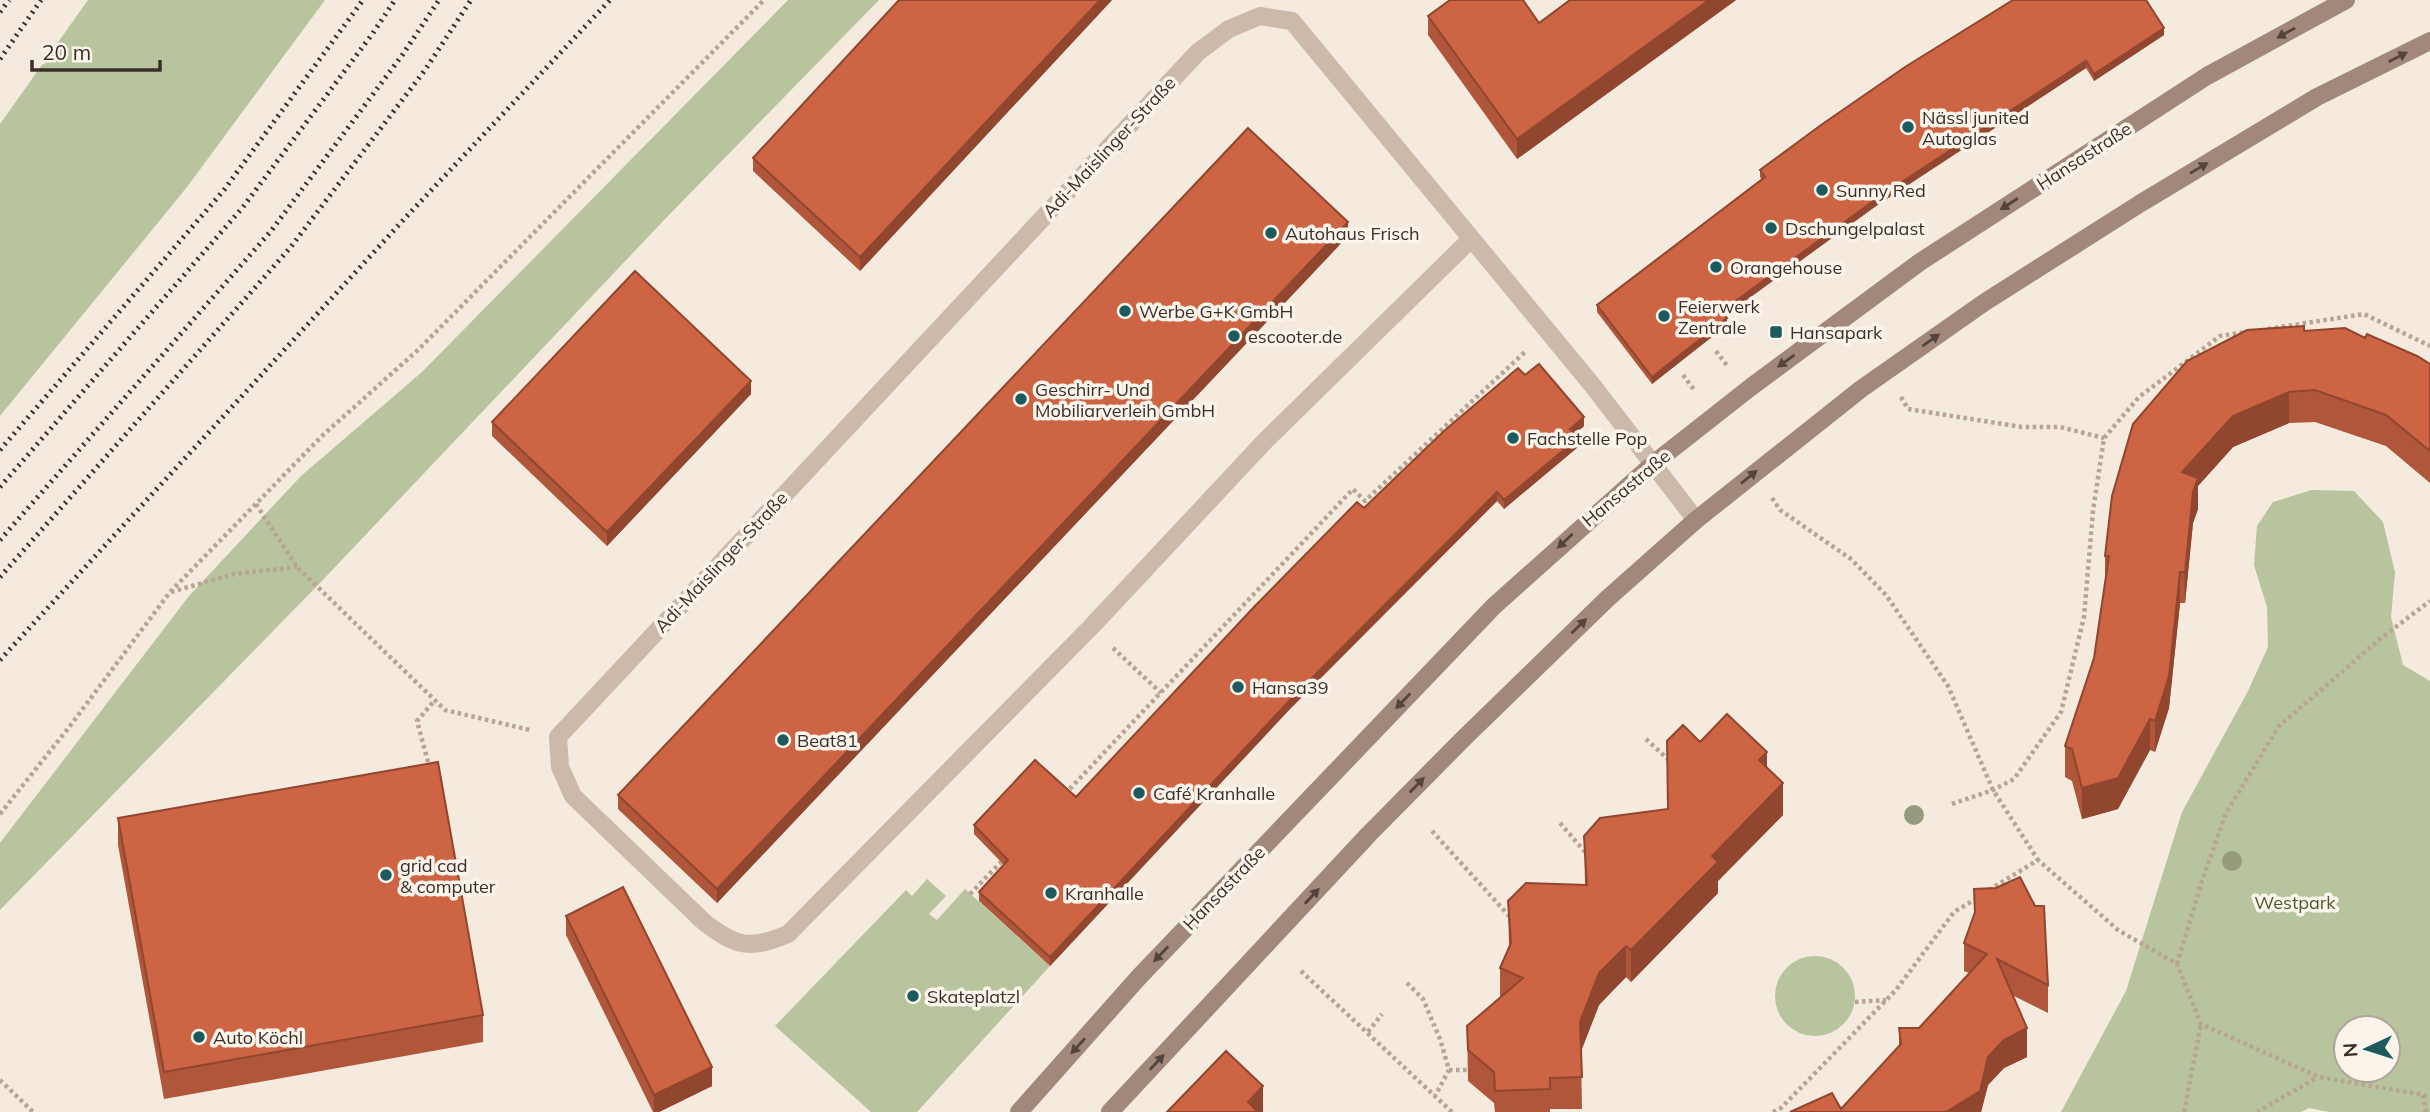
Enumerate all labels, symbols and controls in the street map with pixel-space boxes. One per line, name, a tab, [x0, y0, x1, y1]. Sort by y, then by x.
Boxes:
one-way arrow	[2276, 27, 2296, 39]
scale bar	[32, 28, 159, 72]
text: 20 m	[42, 39, 91, 65]
one-way arrow	[2388, 51, 2408, 62]
street label: Adi-Maislinger-Straße	[1038, 72, 1180, 222]
place label: Nässl junited Autoglas	[1922, 106, 2029, 150]
street label: Hansastraße	[2032, 117, 2136, 195]
marker: Nässl junited Autoglas	[1900, 119, 1916, 135]
one-way arrow	[2190, 161, 2209, 174]
place label: Sunny Red	[1836, 179, 1926, 202]
marker: Sunny Red	[1814, 182, 1830, 198]
one-way arrow	[2000, 198, 2019, 211]
place label: Dschungelpalast	[1785, 217, 1925, 240]
marker: Dschungelpalast	[1763, 220, 1779, 236]
place label: Autohaus Frisch	[1285, 222, 1420, 245]
marker: Autohaus Frisch	[1263, 225, 1279, 241]
place label: Orangehouse	[1730, 256, 1842, 279]
marker: Orangehouse	[1708, 259, 1724, 275]
place label: Feierwerk Zentrale	[1678, 295, 1761, 339]
place label: Werbe G+K GmbH	[1139, 300, 1293, 323]
marker: Werbe G+K GmbH	[1117, 303, 1133, 319]
marker: Feierwerk Zentrale	[1656, 308, 1672, 324]
place label: Hansapark	[1790, 321, 1883, 344]
marker: Hansapark	[1768, 324, 1784, 340]
place label: escooter.de	[1248, 325, 1342, 348]
marker: escooter.de	[1226, 328, 1242, 344]
one-way arrow	[1922, 334, 1940, 348]
one-way arrow	[1777, 353, 1795, 367]
place label: Geschirr- Und Mobiliarverleih GmbH	[1035, 378, 1215, 422]
marker: Geschirr- Und Mobiliarverleih GmbH	[1013, 391, 1029, 407]
place label: Fachstelle Pop	[1527, 427, 1647, 450]
marker: Fachstelle Pop	[1505, 430, 1521, 446]
street label: Hansastraße	[1577, 444, 1675, 532]
one-way arrow	[1741, 470, 1758, 485]
street label: Adi-Maislinger-Straße	[650, 487, 792, 637]
one-way arrow	[1556, 533, 1574, 549]
one-way arrow	[1571, 617, 1588, 634]
place label: Hansa39	[1252, 676, 1328, 699]
marker: Hansa39	[1230, 679, 1246, 695]
one-way arrow	[1396, 692, 1412, 709]
place label: Beat81	[797, 729, 858, 752]
marker: Beat81	[775, 732, 791, 748]
one-way arrow	[1409, 777, 1425, 793]
place label: Café Kranhalle	[1153, 782, 1275, 805]
marker: Café Kranhalle	[1131, 785, 1147, 801]
street label: Hansastraße	[1178, 841, 1270, 935]
place label: grid cad & computer	[400, 854, 496, 898]
marker: grid cad & computer	[378, 867, 394, 883]
place label: Kranhalle	[1065, 882, 1144, 905]
marker: Kranhalle	[1043, 885, 1059, 901]
one-way arrow	[1304, 887, 1320, 905]
park label: Westpark	[2254, 891, 2336, 914]
one-way arrow	[1154, 945, 1170, 962]
place label: Skateplatzl	[927, 985, 1020, 1008]
marker: Skateplatzl	[905, 988, 921, 1004]
north arrow	[2332, 1014, 2402, 1084]
place label: Auto Köchl	[213, 1026, 303, 1049]
marker: Auto Köchl	[191, 1029, 207, 1045]
one-way arrow	[1070, 1037, 1086, 1054]
text: N	[2338, 1042, 2363, 1058]
one-way arrow	[1148, 1054, 1164, 1071]

